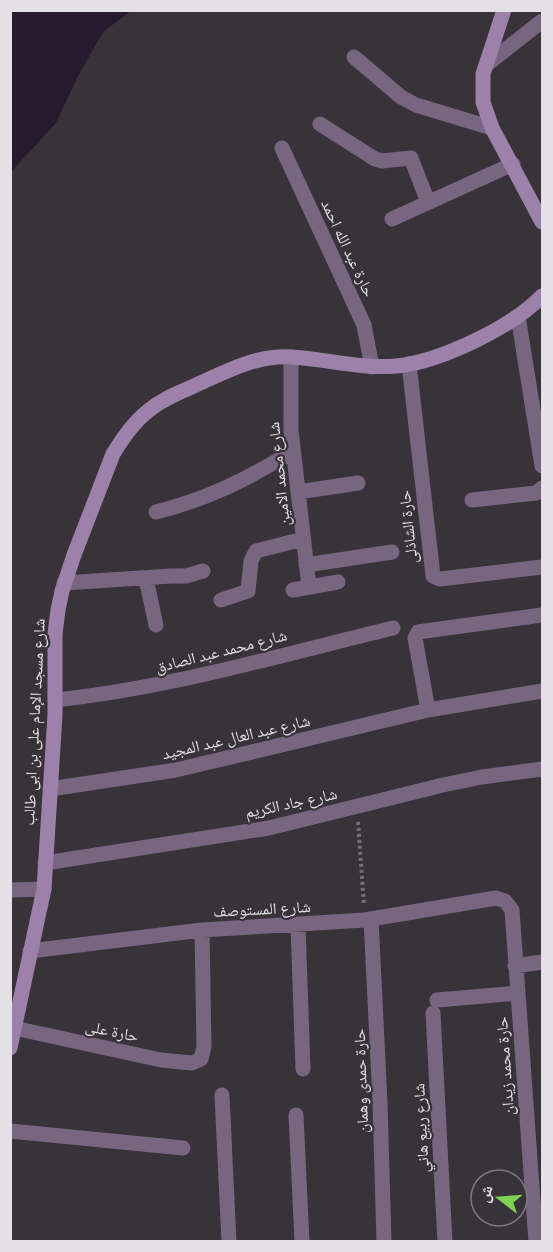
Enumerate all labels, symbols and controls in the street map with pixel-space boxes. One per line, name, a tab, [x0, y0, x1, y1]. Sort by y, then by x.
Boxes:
street label: حارة عبد الله احمد	[317, 196, 379, 300]
street label: شارع محمد الامين	[264, 421, 295, 527]
street label: حارة الشاذلى	[395, 489, 422, 565]
street label: شارع مسجد الإمام على بن ابى طالب	[19, 618, 50, 826]
street label: شارع محمد عبد الصادق	[153, 625, 289, 678]
street label: شارع عبد العال عبد المجيد	[160, 711, 312, 764]
street label: شارع جاد الكريم	[243, 784, 339, 823]
street label: شارع المستوصف	[213, 897, 311, 922]
street label: حارة على	[84, 1016, 140, 1047]
street label: حارة محمد زيدان	[492, 1016, 519, 1116]
street label: حارة حمدى وهمان	[350, 1028, 373, 1133]
street label: شارع ربيع هاني	[409, 1083, 436, 1173]
north arrow	[469, 1168, 529, 1228]
text: ش	[474, 1183, 497, 1205]

